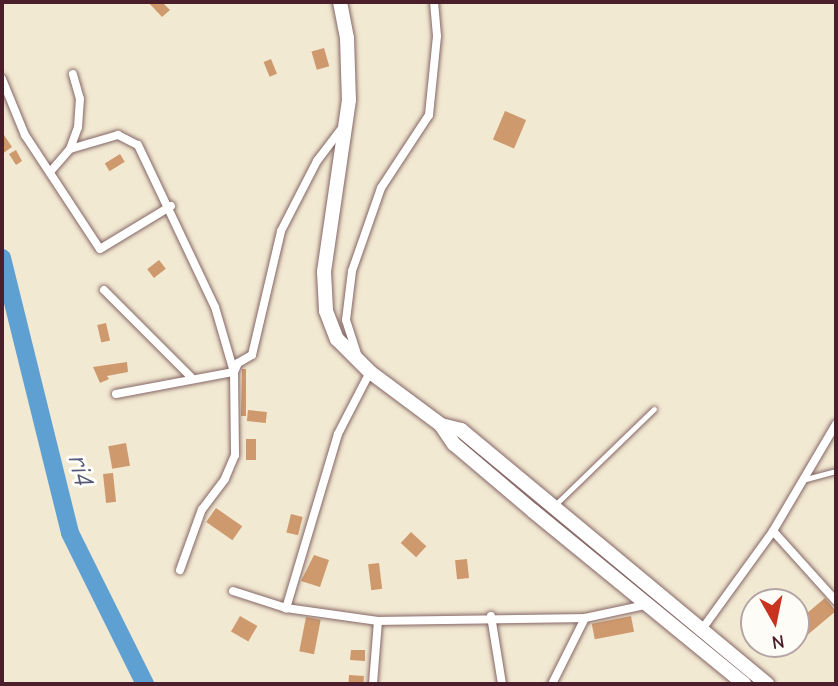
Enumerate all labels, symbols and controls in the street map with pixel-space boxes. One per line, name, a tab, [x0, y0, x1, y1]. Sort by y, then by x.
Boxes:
water label: ri4	[61, 452, 101, 490]
north arrow	[740, 588, 810, 658]
text: N	[770, 630, 786, 654]

